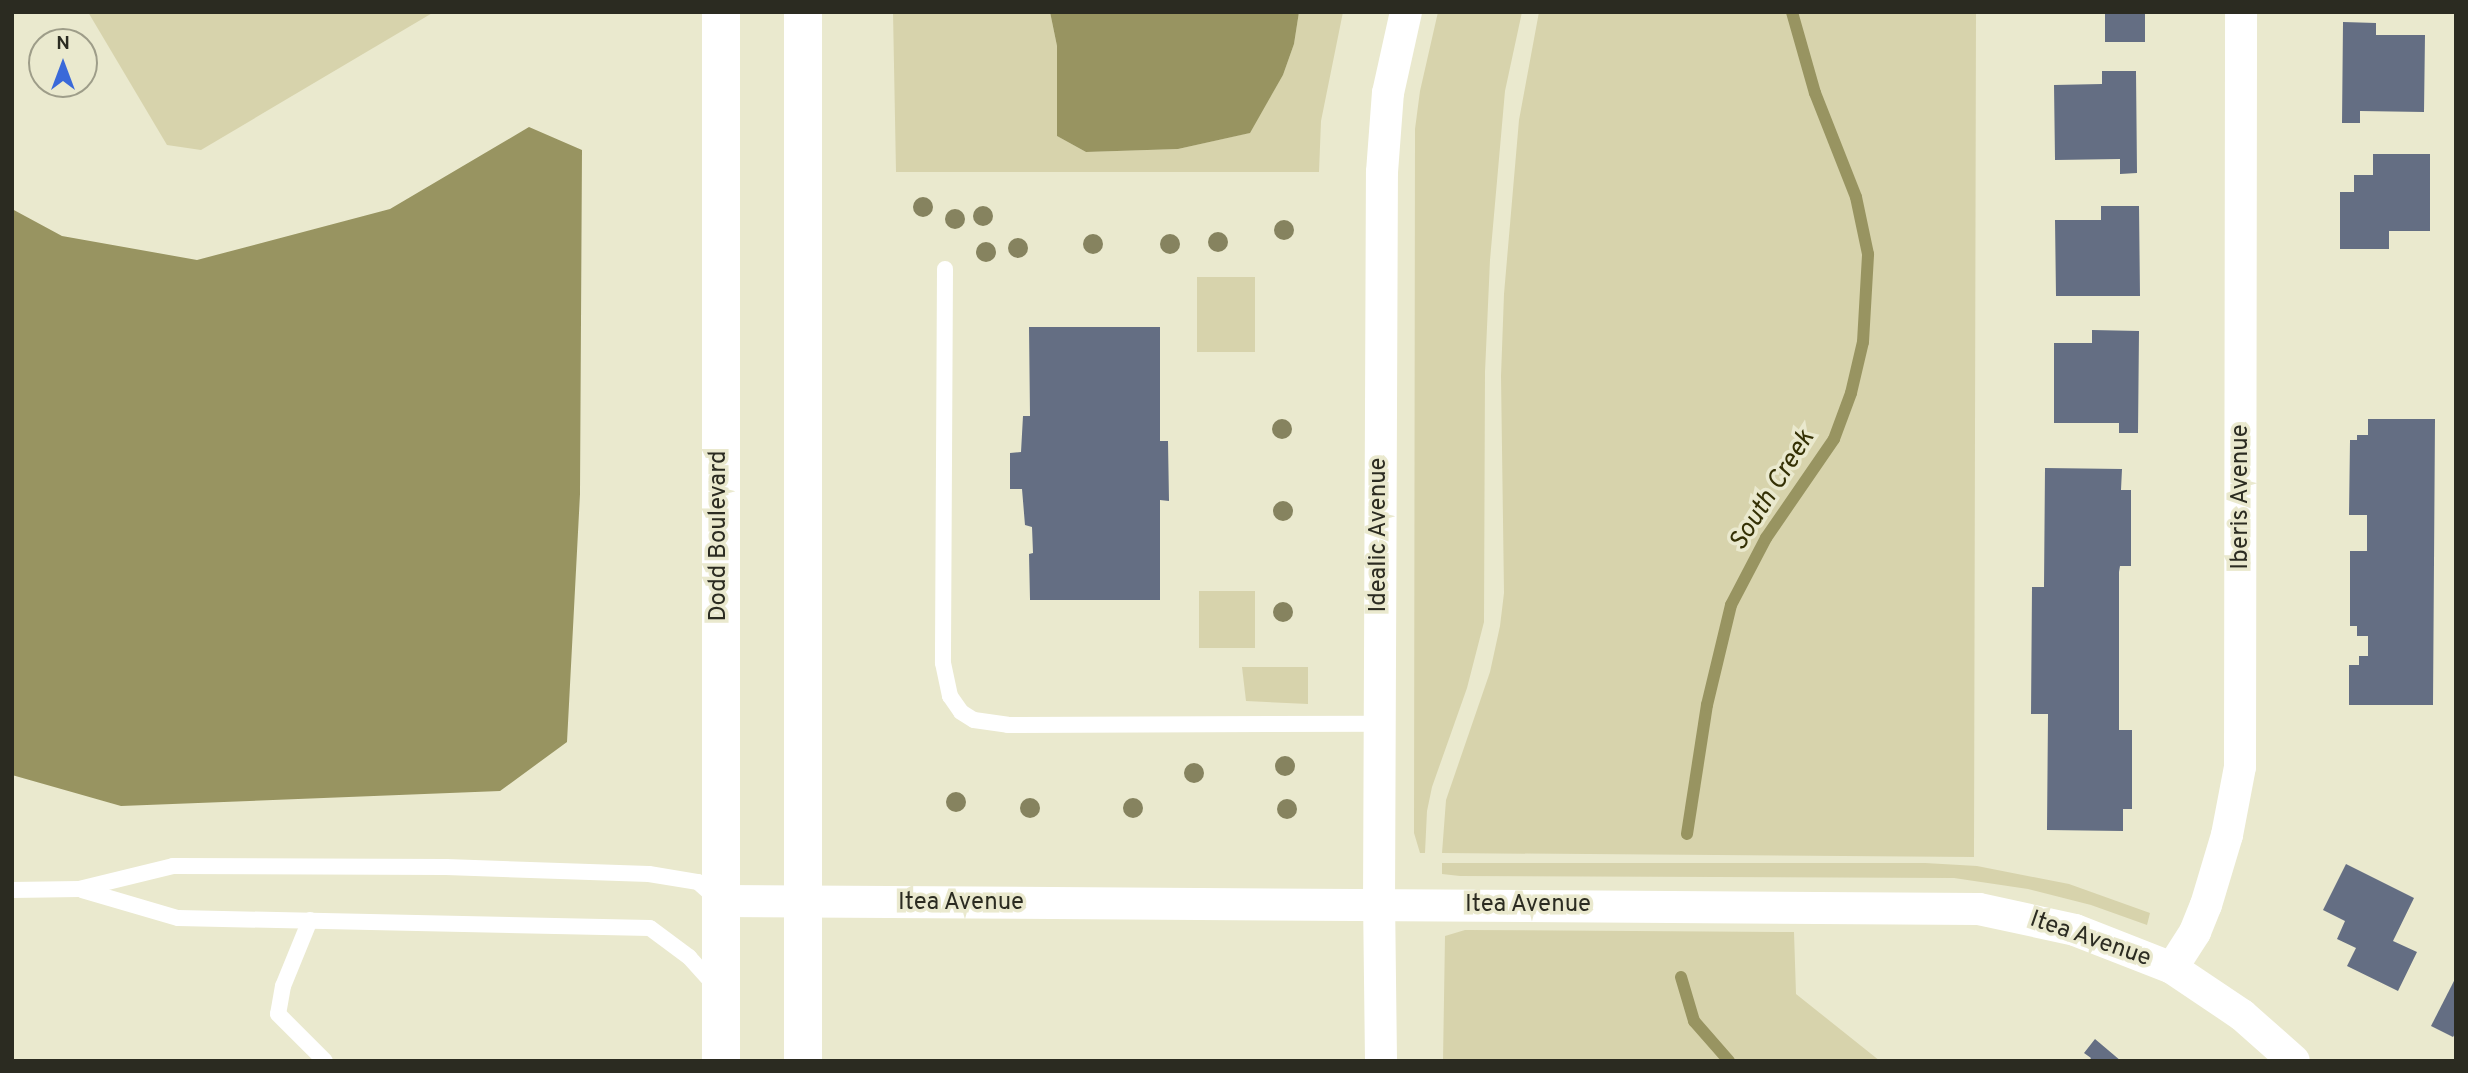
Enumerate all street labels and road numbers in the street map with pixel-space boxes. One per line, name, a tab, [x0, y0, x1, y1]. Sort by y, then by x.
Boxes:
street label: Iberis Avenue	[2228, 424, 2256, 570]
street label: Dodd Boulevard	[706, 450, 734, 622]
street label: Idealic Avenue	[1366, 457, 1394, 613]
street label: Itea Avenue	[898, 890, 1024, 918]
street label: Itea Avenue	[1465, 892, 1591, 920]
street label: Itea Avenue	[2025, 906, 2155, 974]

